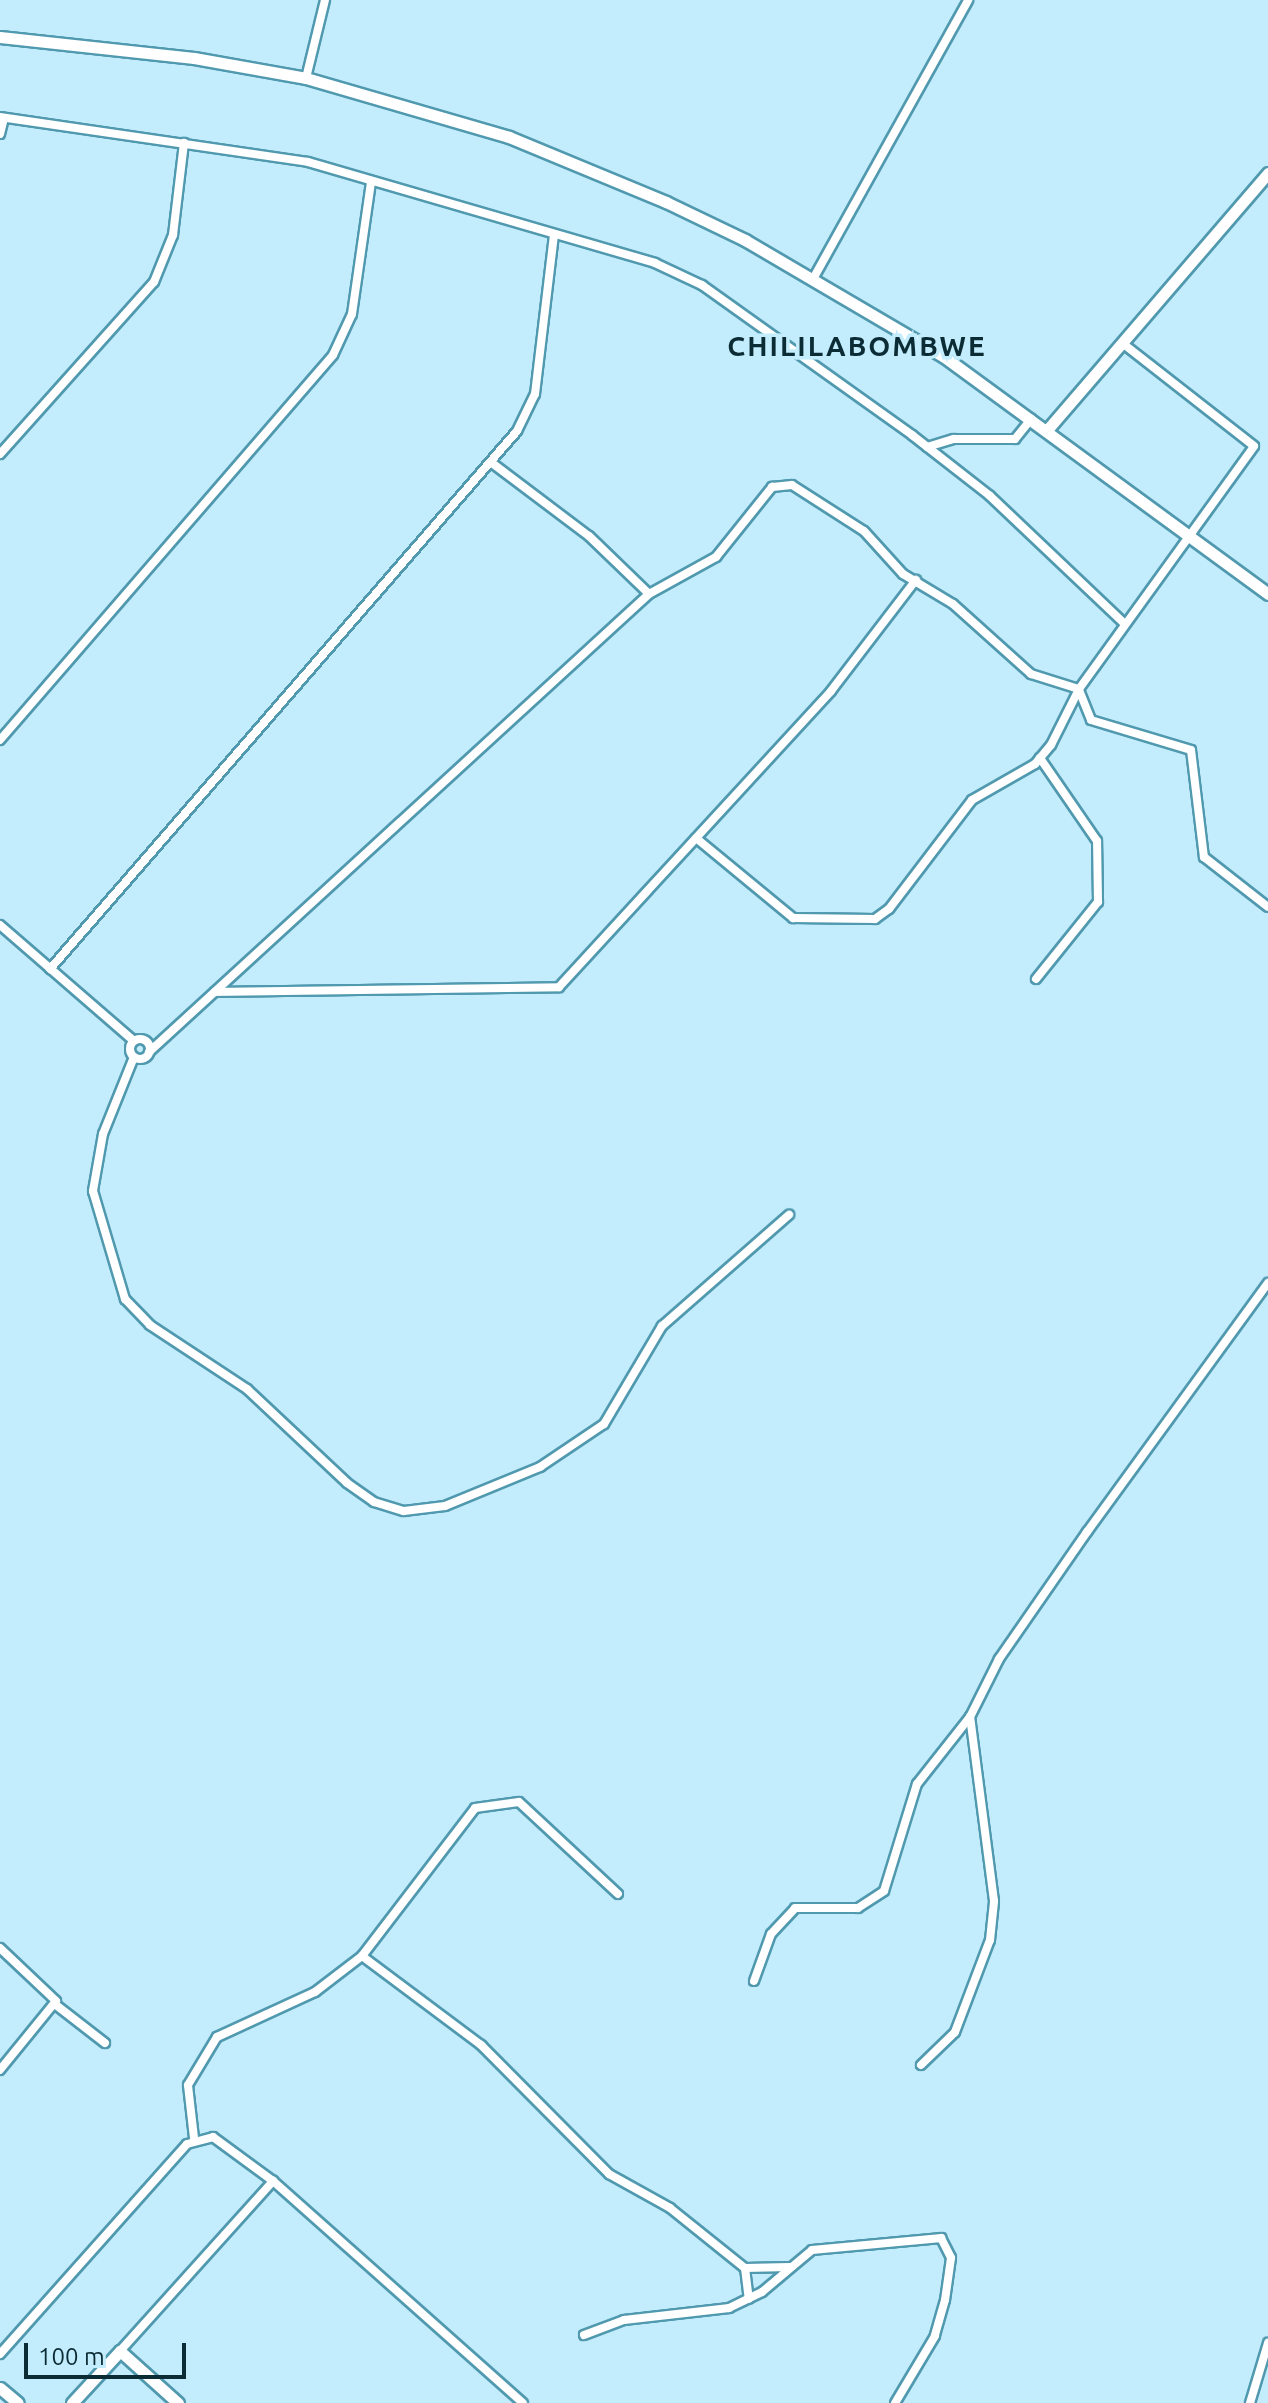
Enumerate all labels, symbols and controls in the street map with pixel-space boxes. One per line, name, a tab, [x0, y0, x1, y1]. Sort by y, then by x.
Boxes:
district label: CHILILABOMBWE	[727, 329, 987, 363]
scale bar	[28, 2327, 190, 2377]
text: 100 m	[38, 2343, 105, 2370]

